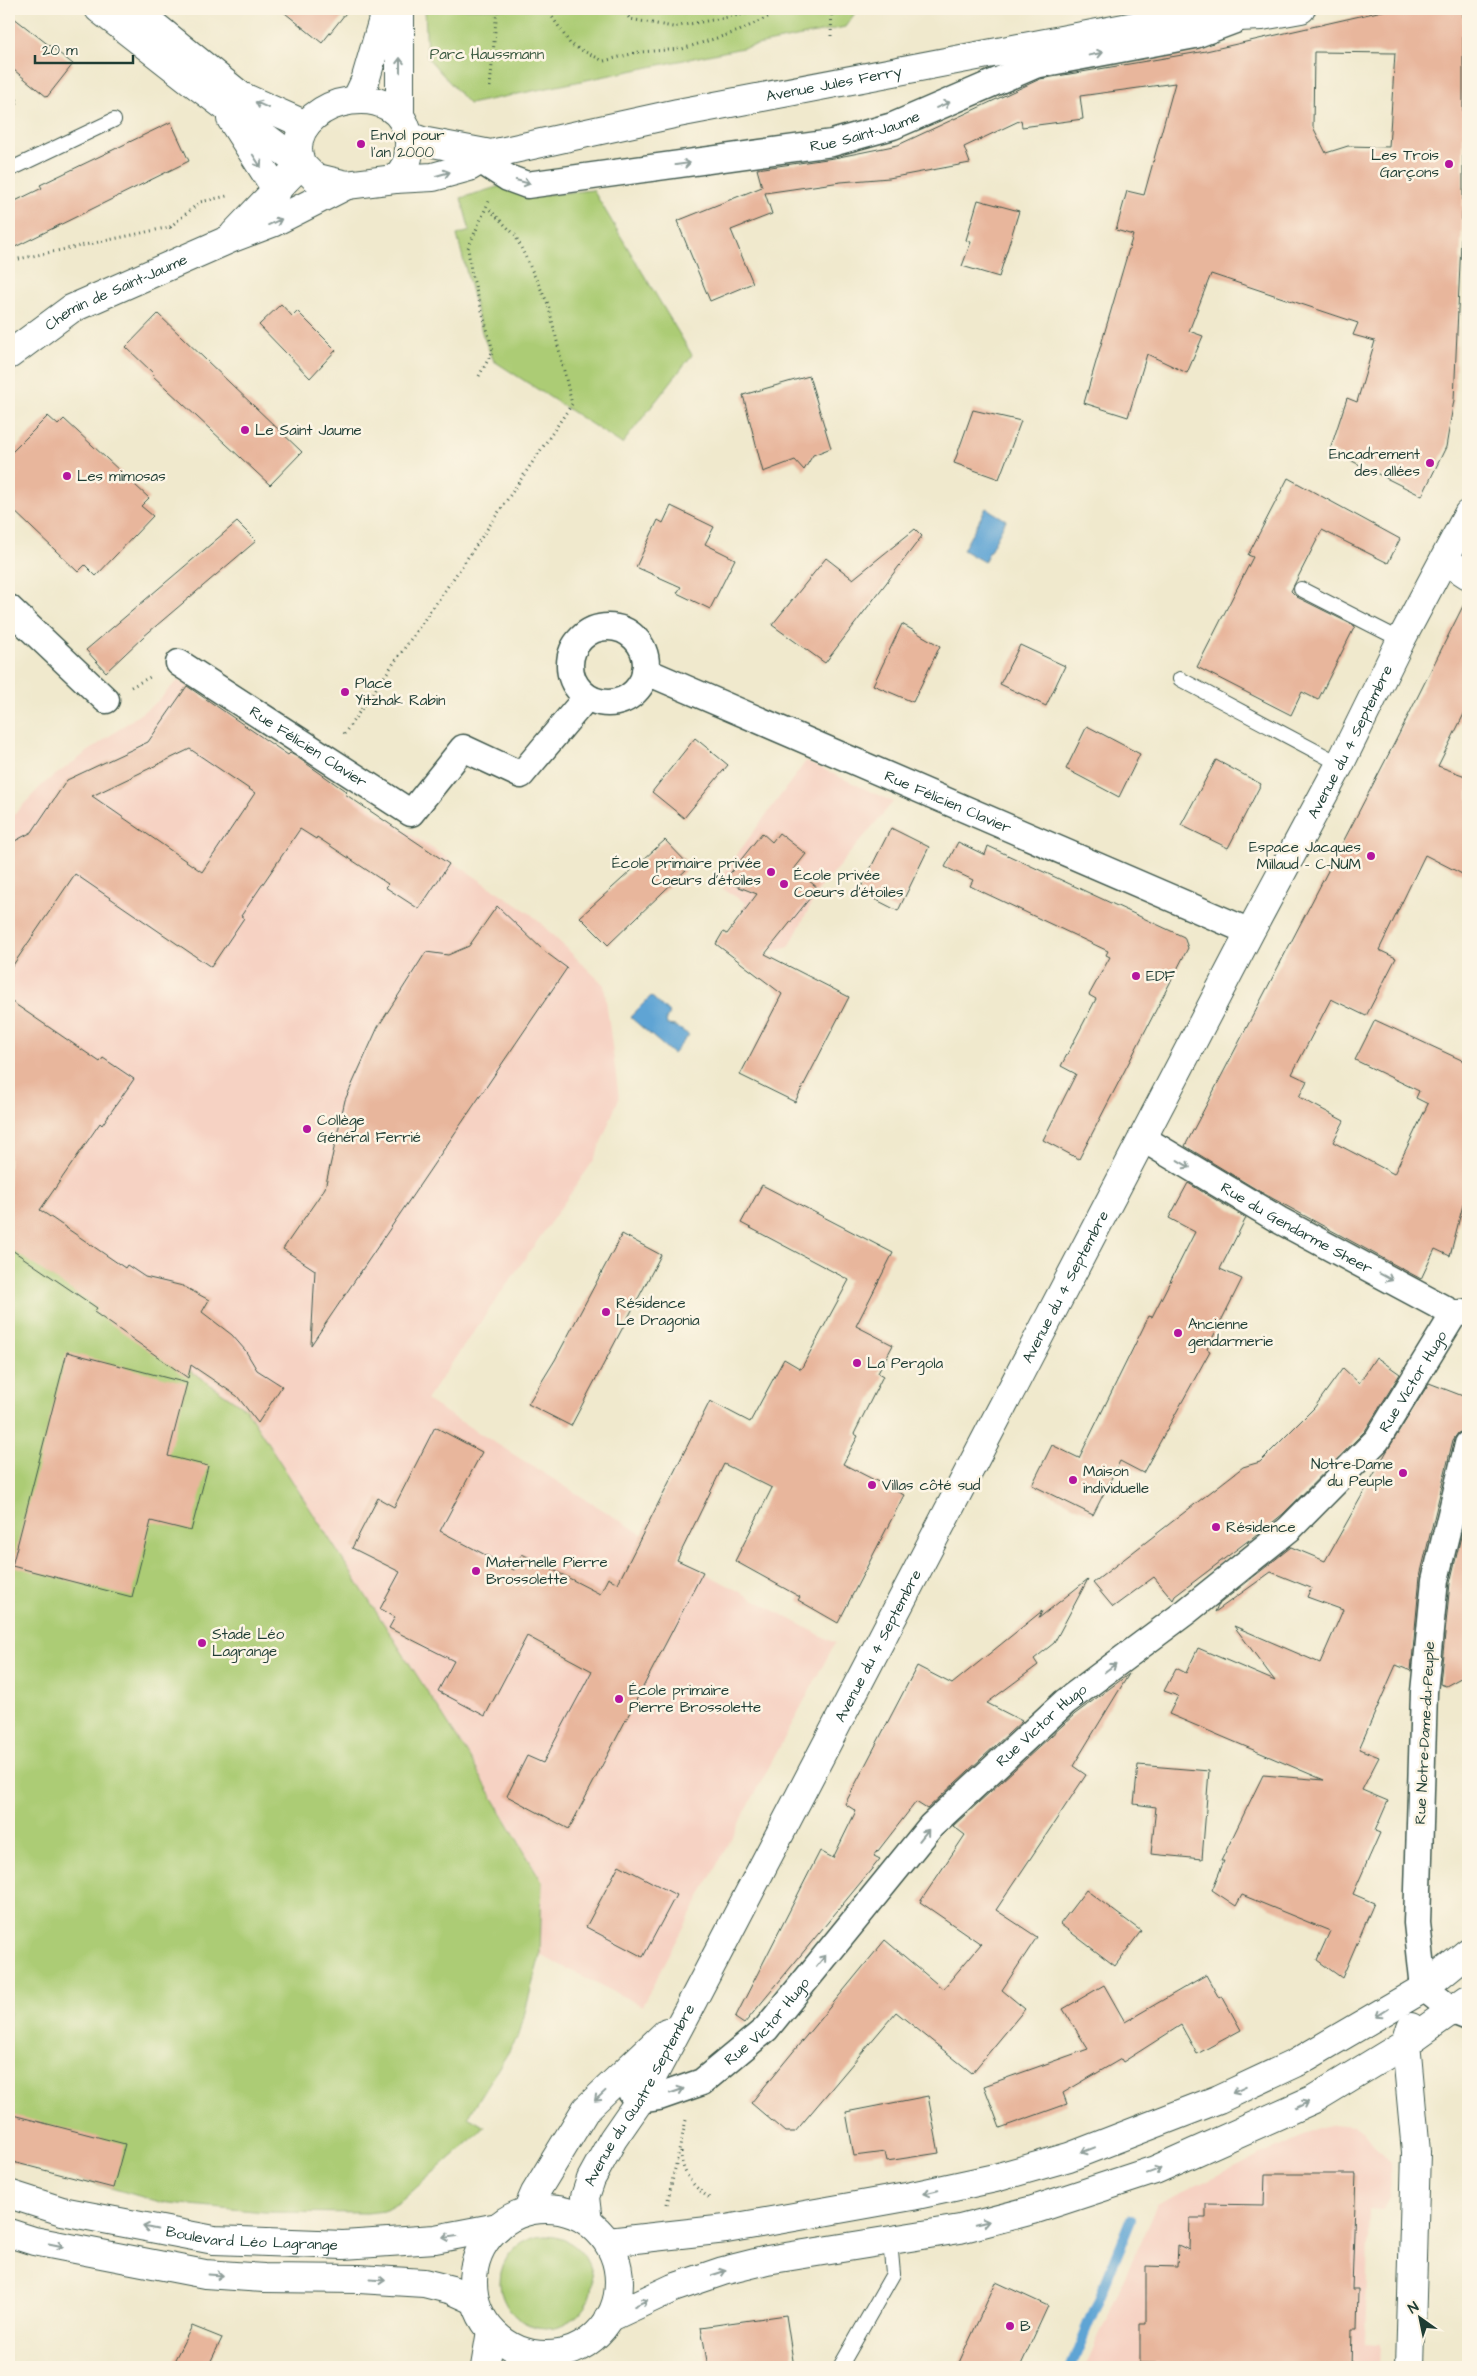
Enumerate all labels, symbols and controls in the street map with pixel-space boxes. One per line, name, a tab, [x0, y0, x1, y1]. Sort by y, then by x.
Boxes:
scale bar	[35, 32, 132, 64]
text: 20 m	[42, 40, 78, 61]
park label: Parc Haussmann	[430, 44, 545, 65]
one-way arrow	[1088, 48, 1104, 58]
one-way arrow	[395, 58, 405, 74]
street label: Avenue Jules Ferry	[764, 60, 903, 107]
one-way arrow	[255, 99, 270, 109]
one-way arrow	[935, 100, 950, 110]
street label: Rue Saint-Jaume	[809, 105, 923, 156]
place label: Envol pour l’an 2000	[371, 125, 445, 163]
marker: Envol pour l’an 2000	[355, 138, 367, 150]
place label: Les Trois Garçons	[1371, 145, 1439, 183]
one-way arrow	[252, 154, 263, 168]
marker: Les Trois Garçons	[1443, 158, 1455, 170]
one-way arrow	[675, 159, 691, 169]
one-way arrow	[435, 168, 451, 178]
one-way arrow	[514, 178, 530, 187]
one-way arrow	[267, 216, 282, 226]
street label: Chemin de Saint-Jaume	[40, 249, 191, 336]
place label: Le Saint Jaume	[255, 420, 362, 441]
marker: Le Saint Jaume	[239, 424, 251, 436]
place label: Encadrement des allées	[1329, 444, 1420, 482]
marker: Encadrement des allées	[1424, 457, 1436, 469]
place label: Les mimosas	[77, 466, 166, 487]
marker: Les mimosas	[61, 470, 73, 482]
street label: Avenue du 4 Septembre	[1302, 661, 1398, 822]
place label: Place Yitzhak Rabin	[355, 673, 446, 711]
marker: Place Yitzhak Rabin	[339, 686, 351, 698]
street label: Rue Félicien Clavier	[245, 701, 371, 792]
street label: Rue Félicien Clavier	[881, 765, 1015, 838]
place label: Espace Jacques Millaud - C-NUM	[1249, 837, 1361, 875]
marker: Espace Jacques Millaud - C-NUM	[1365, 850, 1377, 862]
place label: École primaire privée Coeurs d'étoiles	[612, 853, 761, 891]
place label: École privée Coeurs d'étoiles	[794, 865, 904, 903]
marker: École primaire privée Coeurs d'étoiles	[765, 866, 777, 878]
marker: École privée Coeurs d'étoiles	[778, 878, 790, 890]
place label: EDF	[1146, 966, 1176, 987]
marker: EDF	[1130, 970, 1142, 982]
place label: Collège Général Ferrié	[317, 1110, 421, 1148]
marker: Collège Général Ferrié	[301, 1123, 313, 1135]
one-way arrow	[1176, 1159, 1190, 1169]
street label: Rue du Gendarme Sheer	[1217, 1177, 1376, 1279]
street label: Avenue du 4 Septembre	[1017, 1207, 1114, 1367]
one-way arrow	[1379, 1273, 1393, 1283]
place label: Résidence Le Dragonia	[616, 1293, 700, 1332]
marker: Résidence Le Dragonia	[600, 1306, 612, 1318]
place label: Ancienne gendarmerie	[1188, 1314, 1273, 1353]
street label: Rue Victor Hugo	[1374, 1326, 1452, 1436]
marker: Ancienne gendarmerie	[1172, 1327, 1184, 1339]
place label: La Pergola	[867, 1353, 944, 1375]
marker: La Pergola	[851, 1357, 863, 1369]
place label: Notre-Dame du Peuple	[1311, 1454, 1393, 1492]
place label: Maison individuelle	[1083, 1461, 1149, 1499]
marker: Notre-Dame du Peuple	[1397, 1467, 1409, 1479]
marker: Maison individuelle	[1067, 1474, 1079, 1486]
place label: Villas côté sud	[882, 1475, 981, 1496]
marker: Villas côté sud	[866, 1479, 878, 1491]
place label: Résidence	[1226, 1517, 1296, 1538]
marker: Résidence	[1210, 1521, 1222, 1533]
place label: Maternelle Pierre Brossolette	[486, 1552, 608, 1590]
marker: Maternelle Pierre Brossolette	[470, 1565, 482, 1577]
street label: Avenue du 4 Septembre	[829, 1566, 926, 1726]
place label: Stade Léo Lagrange	[212, 1624, 285, 1663]
marker: Stade Léo Lagrange	[196, 1637, 208, 1649]
street label: Rue Notre-Dame-du-Peuple	[1410, 1641, 1440, 1825]
one-way arrow	[1103, 1663, 1116, 1674]
street label: Rue Victor Hugo	[991, 1679, 1091, 1771]
place label: École primaire Pierre Brossolette	[629, 1680, 761, 1718]
marker: École primaire Pierre Brossolette	[613, 1693, 625, 1705]
one-way arrow	[918, 1829, 929, 1842]
one-way arrow	[816, 1955, 827, 1968]
street label: Rue Victor Hugo	[720, 1972, 815, 2070]
street label: Avenue du Quatre Septembre	[579, 2000, 700, 2189]
one-way arrow	[1375, 2009, 1389, 2019]
one-way arrow	[1232, 2085, 1247, 2095]
one-way arrow	[669, 2086, 684, 2095]
one-way arrow	[594, 2090, 607, 2102]
one-way arrow	[1295, 2100, 1310, 2110]
one-way arrow	[1081, 2146, 1096, 2155]
one-way arrow	[1146, 2165, 1161, 2175]
one-way arrow	[923, 2188, 939, 2197]
one-way arrow	[973, 2218, 989, 2227]
street label: Boulevard Léo Lagrange	[164, 2221, 338, 2256]
one-way arrow	[142, 2222, 158, 2232]
one-way arrow	[443, 2232, 459, 2242]
one-way arrow	[47, 2241, 63, 2251]
one-way arrow	[711, 2267, 727, 2277]
one-way arrow	[207, 2270, 223, 2279]
one-way arrow	[370, 2276, 386, 2285]
north arrow	[1394, 2294, 1444, 2344]
text: N	[1404, 2297, 1423, 2319]
one-way arrow	[633, 2298, 648, 2307]
place label: B	[1020, 2316, 1031, 2337]
marker: B	[1004, 2320, 1016, 2332]

